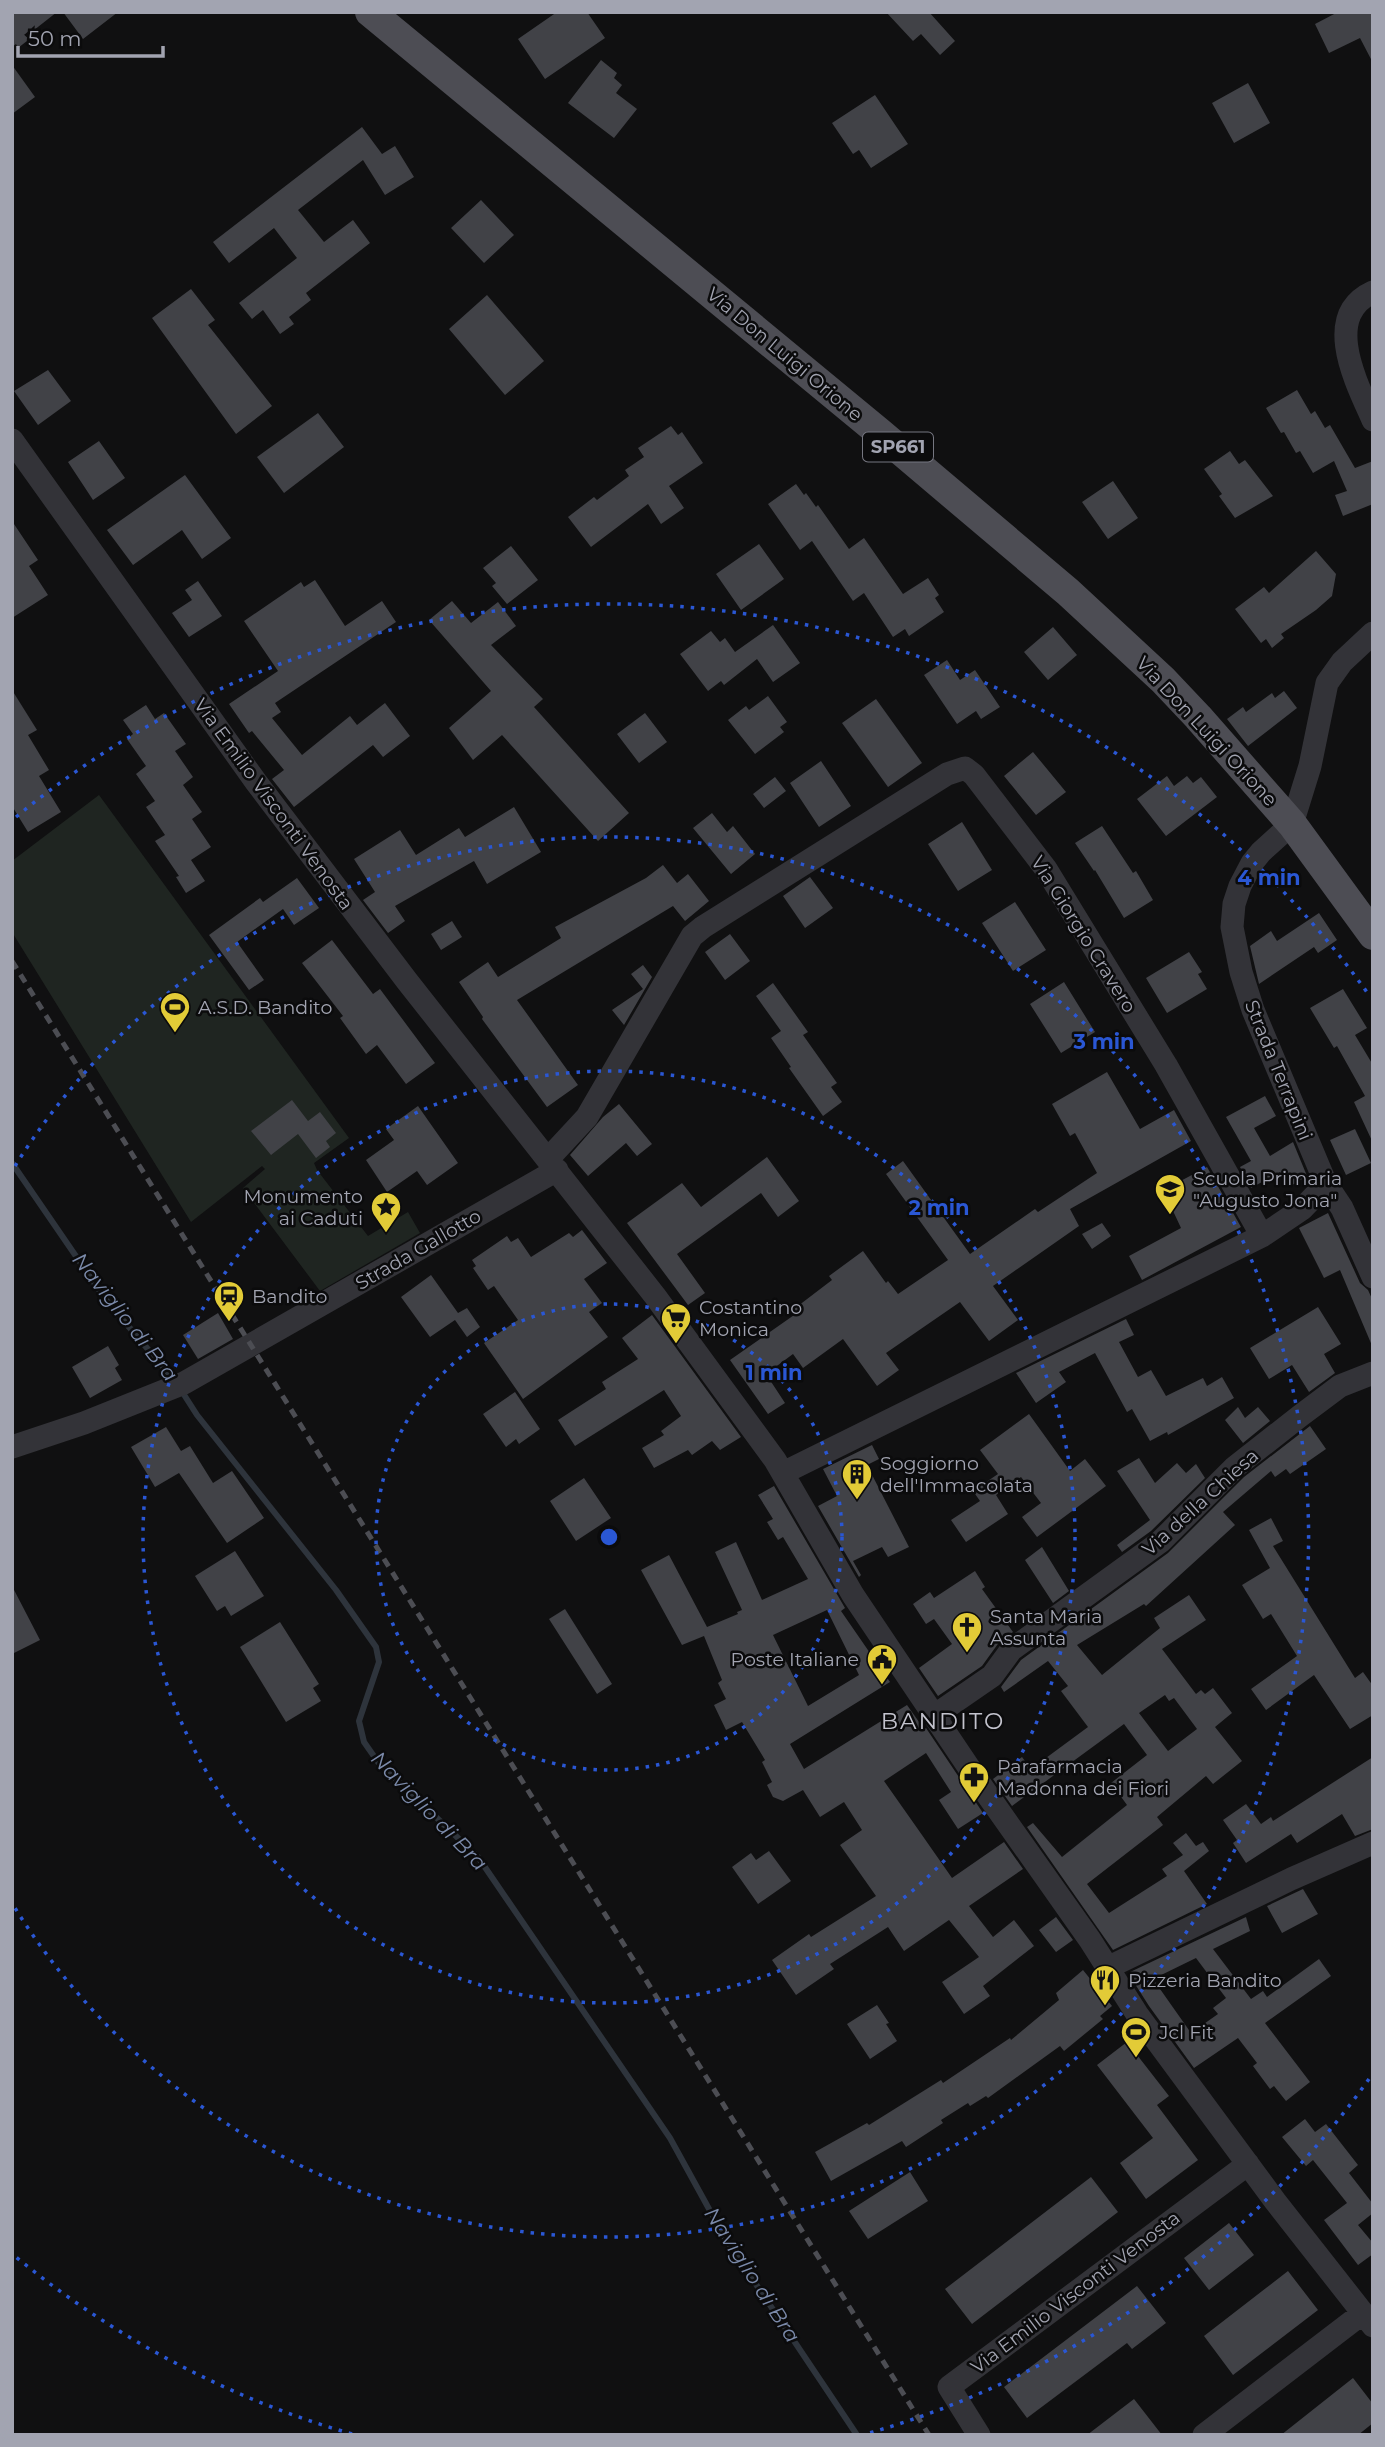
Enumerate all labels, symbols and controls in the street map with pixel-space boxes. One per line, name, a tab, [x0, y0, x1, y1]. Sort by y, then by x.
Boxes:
scale bar	[18, 14, 163, 58]
text: 50 m	[28, 26, 82, 51]
street label: Via Don Luigi Orione	[702, 282, 867, 426]
road number: SP661	[863, 432, 933, 462]
street label: Via Don Luigi Orione	[1131, 652, 1282, 811]
street label: Via Emilio Visconti Venosta	[189, 694, 358, 915]
street label: Via Giorgio Cravero	[1026, 852, 1141, 1017]
text: 4 min	[1237, 865, 1301, 890]
sports icon: A.S.D. Bandito	[158, 990, 192, 1034]
place label: A.S.D. Bandito	[198, 996, 332, 1019]
street label: Strada Terrapini	[1240, 997, 1317, 1144]
text: 3 min	[1072, 1029, 1135, 1054]
place label: Scuola Primaria "Augusto Jona"	[1193, 1167, 1342, 1212]
school or university icon: Scuola Primaria "Augusto Jona"	[1153, 1172, 1187, 1216]
place label: Monumento ai Caduti	[244, 1185, 363, 1230]
place icon: Monumento ai Caduti	[369, 1190, 403, 1234]
text: 2 min	[908, 1195, 970, 1220]
street label: Strada Gallotto	[351, 1204, 485, 1295]
water label: Naviglio di Bra	[67, 1247, 183, 1386]
station icon: Bandito	[212, 1279, 246, 1323]
place label: Bandito	[252, 1285, 328, 1308]
place label: Costantino Monica	[699, 1296, 802, 1341]
supermarket icon: Costantino Monica	[659, 1301, 693, 1345]
text: 1 min	[745, 1360, 803, 1385]
street label: Via della Chiesa	[1138, 1444, 1263, 1561]
place label: Soggiorno dell'Immacolata	[880, 1452, 1033, 1497]
building icon: Soggiorno dell'Immacolata	[840, 1457, 874, 1501]
centre of rings	[597, 1525, 621, 1549]
place label: Santa Maria Assunta	[990, 1605, 1102, 1650]
church icon: Santa Maria Assunta	[950, 1610, 984, 1654]
public building icon: Poste Italiane	[865, 1642, 899, 1686]
place label: Poste Italiane	[731, 1648, 859, 1671]
district label: BANDITO	[881, 1707, 1005, 1735]
water label: Naviglio di Bra	[366, 1746, 493, 1876]
place label: Parafarmacia Madonna dei Fiori	[997, 1755, 1169, 1800]
pharmacy icon: Parafarmacia Madonna dei Fiori	[957, 1760, 991, 1804]
restaurant icon: Pizzeria Bandito	[1088, 1963, 1122, 2007]
place label: Pizzeria Bandito	[1128, 1969, 1282, 1992]
sports icon: Jcl Fit	[1119, 2015, 1153, 2059]
place label: Jcl Fit	[1158, 2021, 1214, 2044]
water label: Naviglio di Bra	[699, 2202, 805, 2347]
street label: Via Emilio Visconti Venosta	[966, 2206, 1184, 2379]

